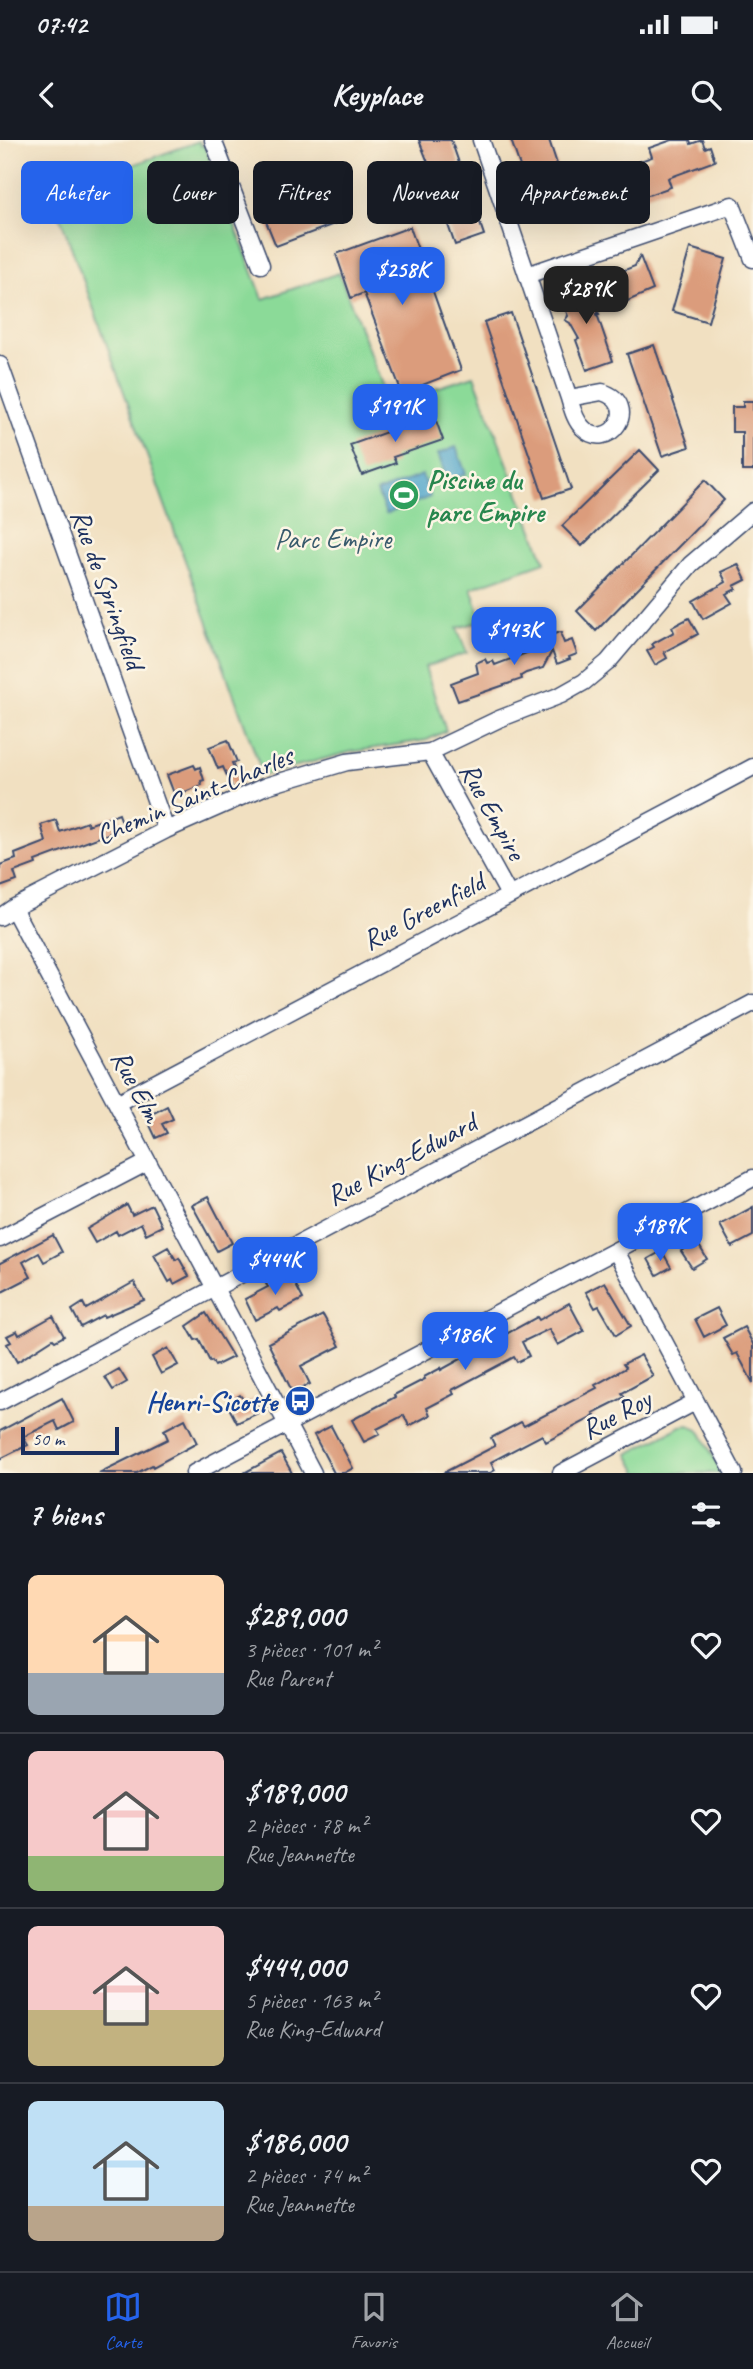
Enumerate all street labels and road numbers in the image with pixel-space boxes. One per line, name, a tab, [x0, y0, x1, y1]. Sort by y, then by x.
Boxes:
street label: Rue de Springfield	[63, 505, 154, 677]
street label: Chemin Saint-Charles	[90, 737, 300, 852]
street label: Rue Empire	[452, 756, 535, 867]
street label: Rue Greenfield	[356, 862, 493, 958]
street label: Rue Elm	[103, 1044, 171, 1130]
street label: Rue King-Edward	[320, 1103, 485, 1213]
street label: Rue Roy	[575, 1380, 659, 1447]

